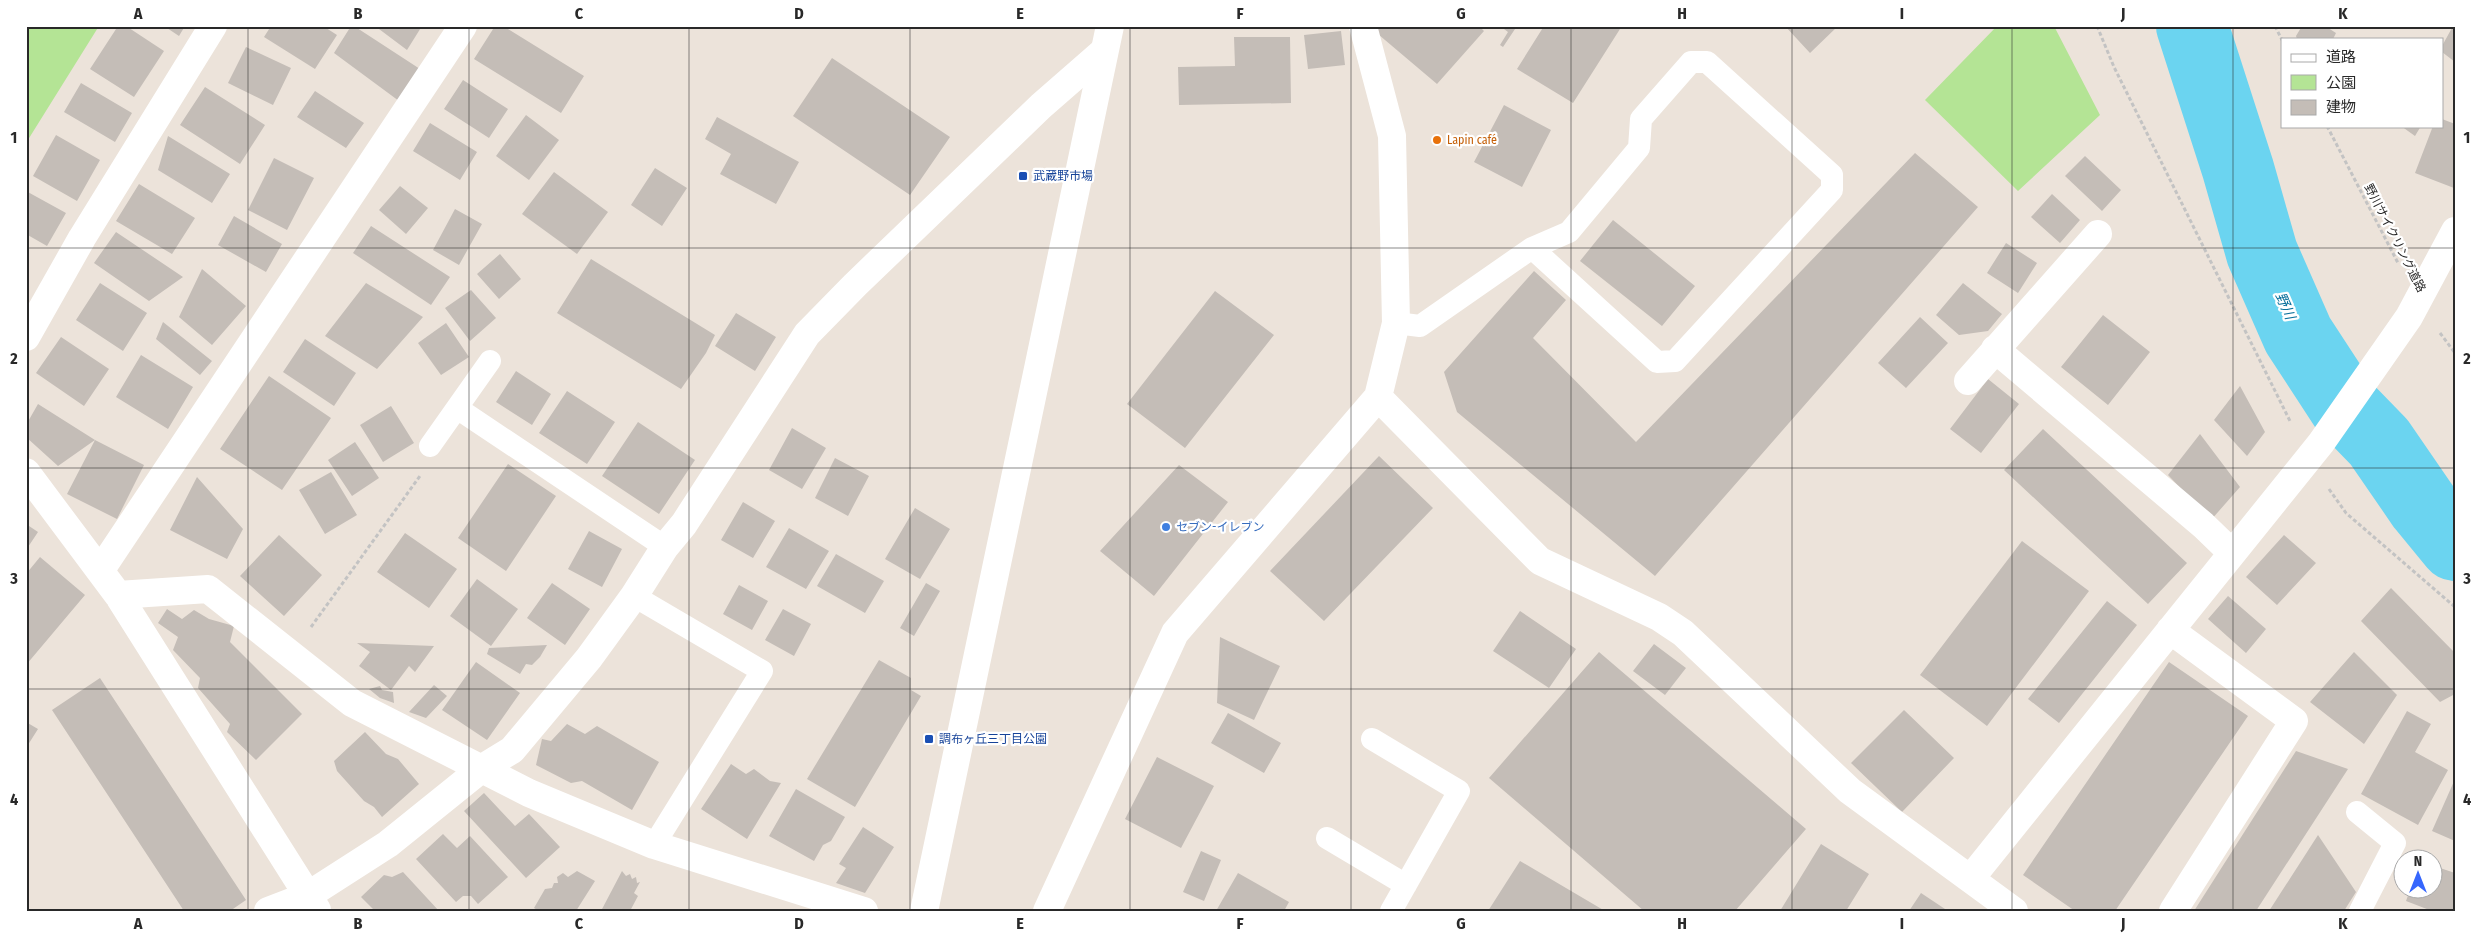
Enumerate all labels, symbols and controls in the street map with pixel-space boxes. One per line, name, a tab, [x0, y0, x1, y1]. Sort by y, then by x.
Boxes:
text: A	[133, 4, 143, 23]
text: B	[354, 4, 363, 23]
text: C	[575, 4, 584, 23]
text: D	[794, 4, 804, 23]
text: E	[1016, 4, 1024, 23]
text: F	[1236, 4, 1244, 23]
text: G	[1456, 4, 1466, 23]
text: H	[1677, 4, 1687, 23]
text: I	[1900, 4, 1904, 23]
text: J	[2120, 4, 2125, 23]
text: K	[2338, 4, 2348, 23]
legend	[2281, 38, 2444, 128]
text: 道路	[2326, 48, 2356, 66]
text: 公園	[2326, 74, 2356, 92]
text: 建物	[2326, 98, 2356, 116]
text: 1	[11, 128, 17, 147]
text: 1	[2464, 128, 2470, 147]
place label: Lapin café	[1447, 133, 1497, 147]
marker: Lapin café	[1431, 134, 1443, 146]
place label: 武蔵野市場	[1033, 169, 1093, 183]
marker: 武蔵野市場	[1017, 170, 1029, 182]
street label: 野川サイクリング道路	[2362, 181, 2428, 295]
water label: 野川	[2272, 290, 2299, 324]
text: 2	[9, 349, 18, 368]
text: 2	[2462, 349, 2471, 368]
place label: セブン-イレブン	[1176, 520, 1264, 534]
marker: セブン-イレブン	[1160, 521, 1172, 533]
text: 3	[9, 569, 18, 588]
text: 3	[2462, 569, 2471, 588]
place label: 調布ヶ丘三丁目公園	[939, 732, 1047, 746]
marker: 調布ヶ丘三丁目公園	[923, 733, 935, 745]
text: 4	[10, 790, 18, 809]
text: 4	[2463, 790, 2471, 809]
north arrow	[2394, 850, 2444, 900]
text: N	[2414, 853, 2422, 870]
text: A	[133, 914, 143, 933]
text: B	[354, 914, 363, 933]
text: C	[575, 914, 584, 933]
text: D	[794, 914, 804, 933]
text: E	[1016, 914, 1024, 933]
text: F	[1236, 914, 1244, 933]
text: G	[1456, 914, 1466, 933]
text: H	[1677, 914, 1687, 933]
text: I	[1900, 914, 1904, 933]
text: J	[2120, 914, 2125, 933]
text: K	[2338, 914, 2348, 933]

